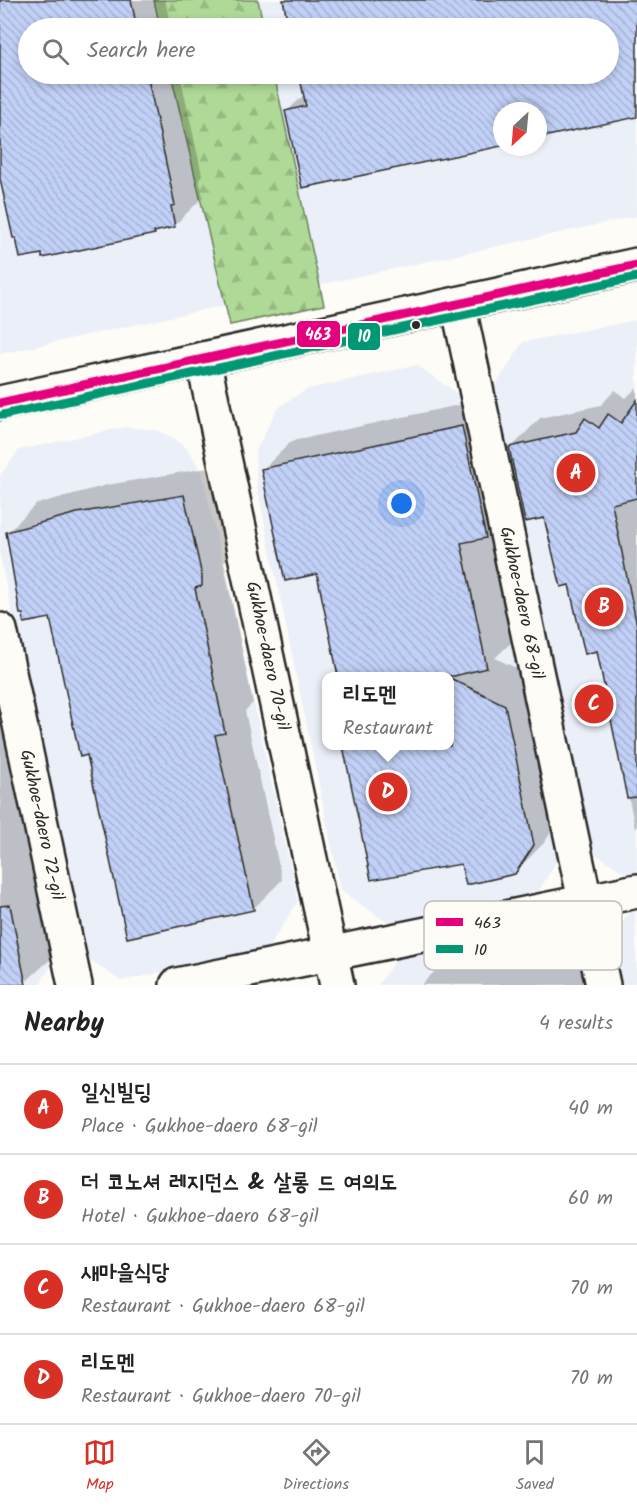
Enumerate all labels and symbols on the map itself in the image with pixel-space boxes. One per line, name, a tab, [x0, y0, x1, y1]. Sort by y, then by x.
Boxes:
north arrow	[493, 102, 547, 156]
unlabelled marker	[410, 319, 422, 331]
line badge: 463	[296, 320, 341, 348]
line badge: 10	[347, 322, 381, 351]
text: 463	[305, 323, 331, 348]
text: 10	[357, 325, 371, 350]
pin: A	[556, 450, 596, 496]
your location	[387, 489, 416, 518]
street label: Gukhoe-daero 68-gil	[491, 524, 551, 683]
street label: Gukhoe-daero 70-gil	[237, 579, 297, 734]
pin: B	[584, 584, 624, 630]
pin: C	[574, 682, 614, 726]
street label: Gukhoe-daero 72-gil	[11, 747, 71, 904]
pin: D	[368, 770, 408, 814]
legend	[424, 901, 622, 970]
text: 463	[474, 911, 501, 936]
text: 10	[474, 938, 487, 963]

